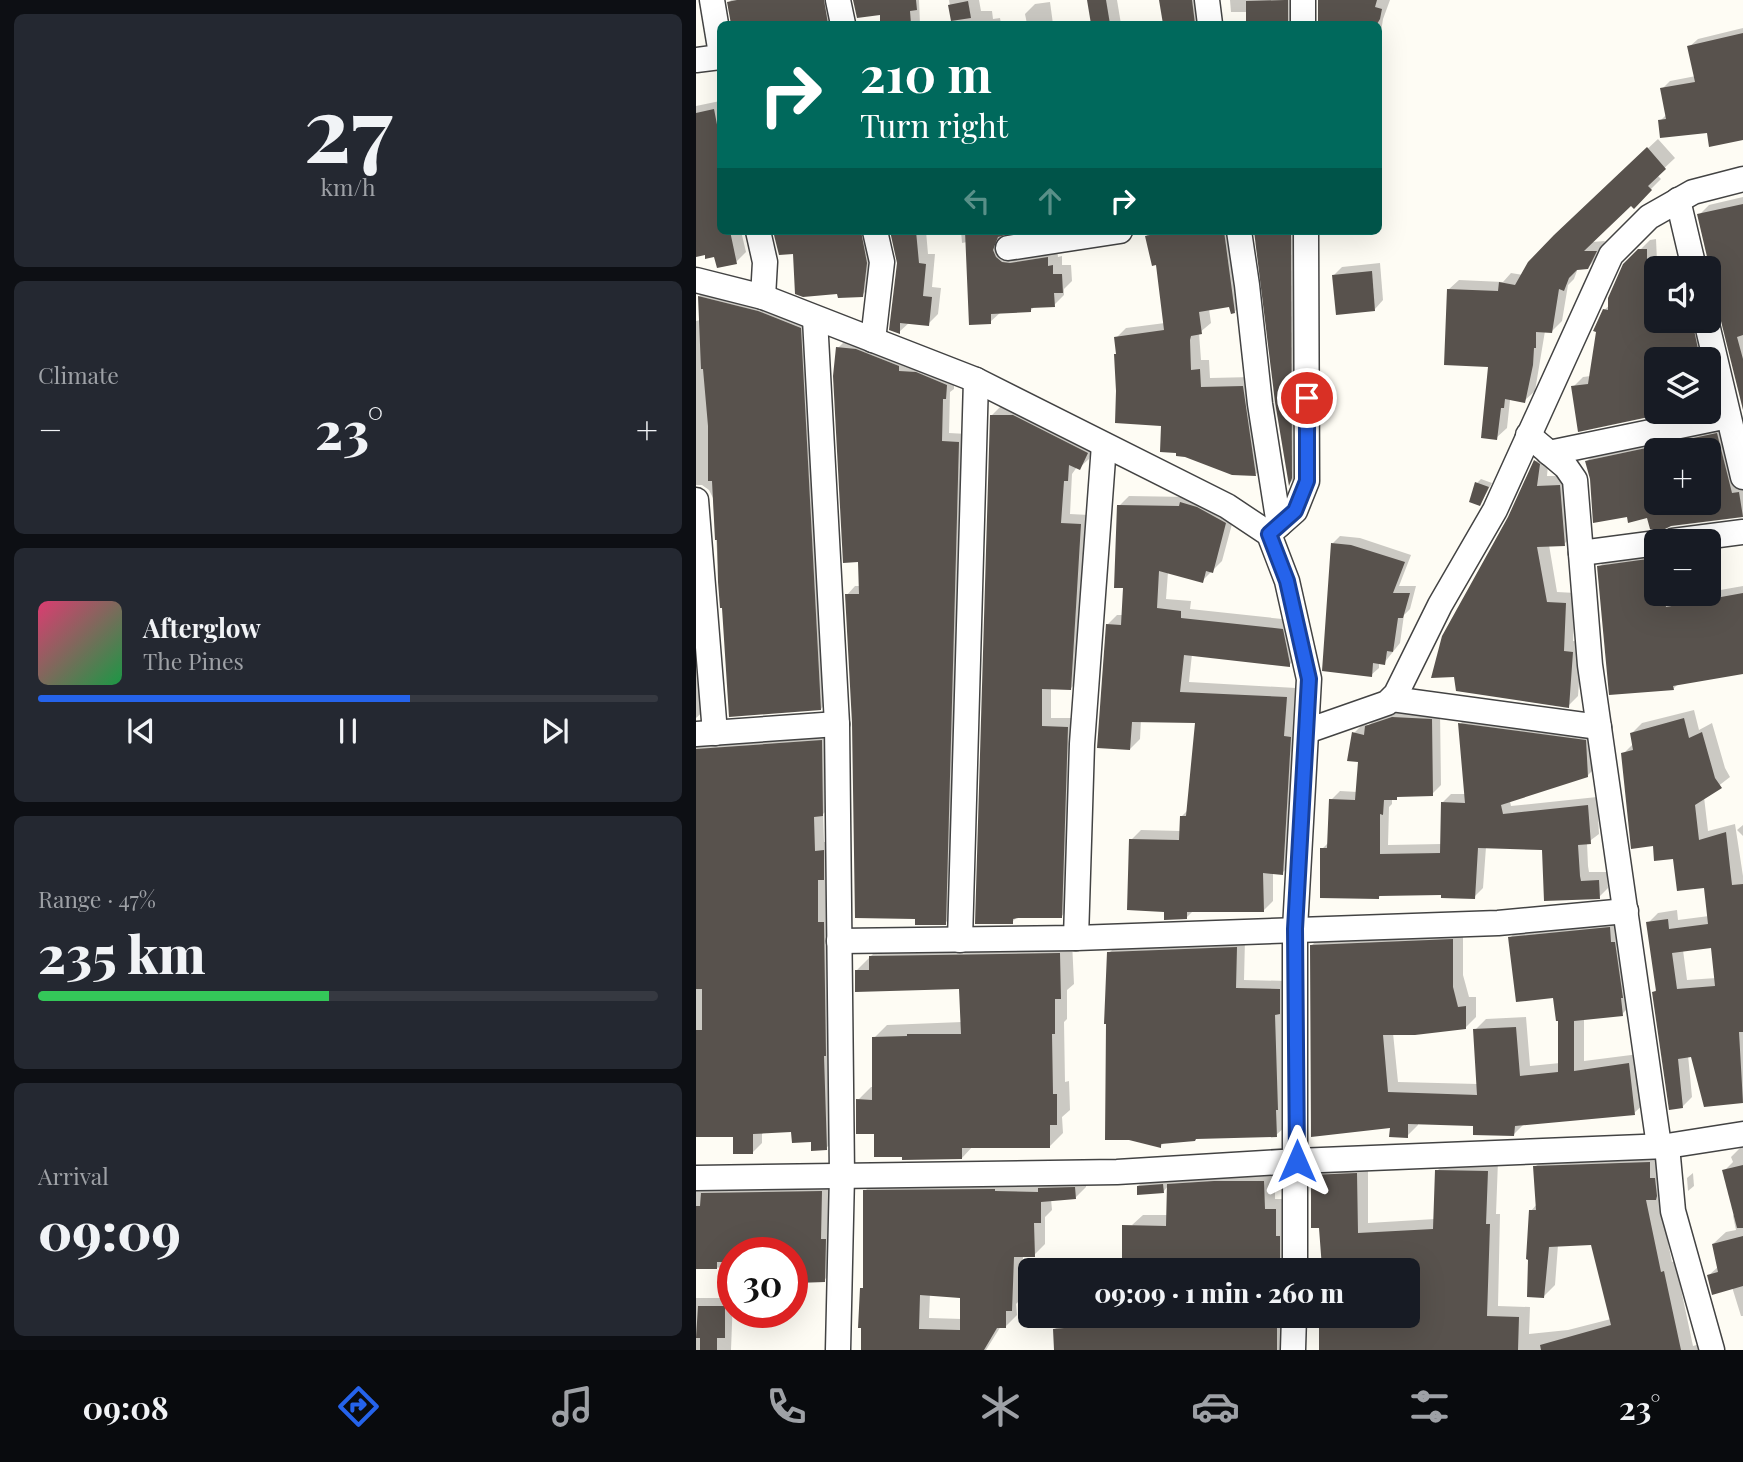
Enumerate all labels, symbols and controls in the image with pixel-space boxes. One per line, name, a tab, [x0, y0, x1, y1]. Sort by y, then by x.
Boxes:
text: 210 m	[860, 40, 992, 105]
icon: right	[745, 49, 836, 140]
text: 27	[304, 65, 393, 186]
text: Turn right	[860, 103, 1008, 146]
text: km/h	[320, 171, 376, 202]
icon: left	[958, 182, 996, 220]
icon: ahead	[1031, 182, 1069, 220]
icon: right	[1104, 182, 1142, 220]
map controls	[1644, 256, 1721, 606]
button: sound	[1644, 256, 1721, 333]
button: layers	[1644, 347, 1721, 424]
text: Climate	[38, 359, 119, 390]
pin	[1277, 368, 1337, 428]
icon: arrive	[1288, 379, 1326, 417]
text: 23°	[315, 394, 383, 463]
text: −	[38, 403, 63, 454]
text: +	[636, 403, 658, 454]
button: +	[1644, 438, 1721, 515]
button: −	[1644, 529, 1721, 606]
text: Afterglow	[143, 610, 261, 645]
text: The Pines	[143, 645, 244, 676]
icon: previous	[122, 712, 160, 750]
icon: pause	[329, 712, 367, 750]
icon: next	[536, 712, 574, 750]
text: Range · 47%	[38, 883, 156, 914]
text: 235 km	[38, 918, 206, 987]
position arrow	[1260, 1124, 1334, 1198]
text: Arrival	[38, 1160, 109, 1191]
text: 09:09	[38, 1195, 181, 1264]
speed limit sign: 30	[717, 1237, 808, 1328]
text: 09:09 · 1 min · 260 m	[1094, 1275, 1344, 1310]
icon: directions	[334, 1382, 383, 1431]
icon: music	[548, 1382, 597, 1431]
icon: phone	[762, 1382, 811, 1431]
icon: climate	[976, 1382, 1025, 1431]
icon: car	[1191, 1382, 1240, 1431]
icon: filters	[1405, 1382, 1454, 1431]
text: 09:08	[83, 1385, 169, 1428]
text: 23°	[1619, 1385, 1660, 1428]

